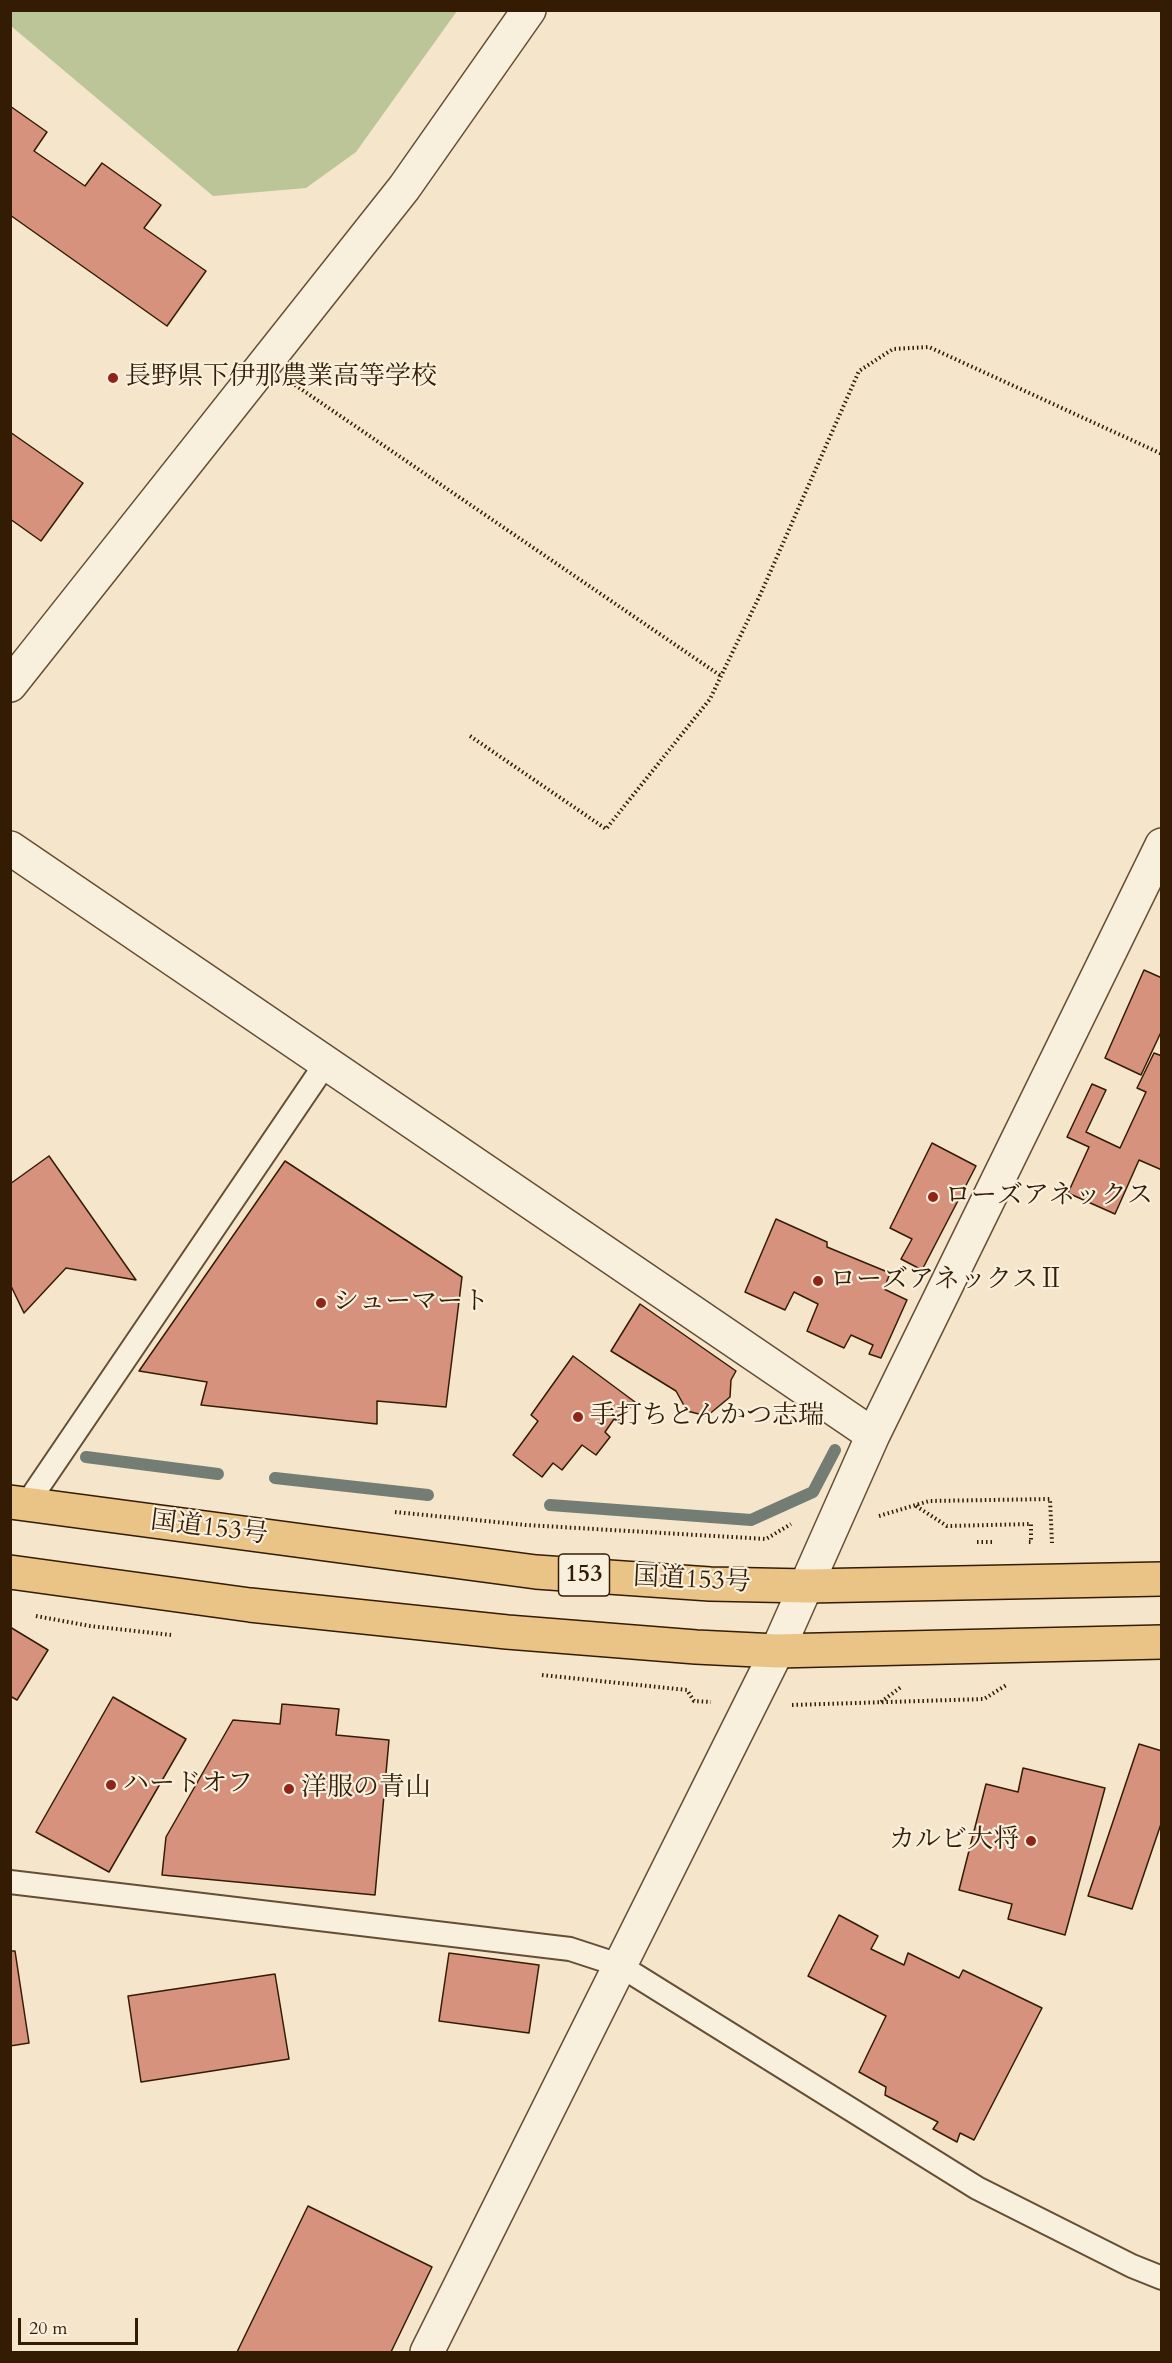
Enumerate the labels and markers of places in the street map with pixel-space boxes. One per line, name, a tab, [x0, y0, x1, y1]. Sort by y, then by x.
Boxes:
place label: 長野県下伊那農業高等学校	[125, 362, 437, 394]
marker: 長野県下伊那農業高等学校	[106, 371, 120, 385]
place label: ローズアネックス	[945, 1181, 1153, 1213]
marker: ローズアネックス	[926, 1190, 940, 1204]
place label: ローズアネックスⅡ	[830, 1265, 1064, 1297]
marker: ローズアネックスⅡ	[811, 1274, 825, 1288]
place label: シューマート	[333, 1287, 489, 1319]
marker: シューマート	[314, 1296, 328, 1310]
place label: 手打ちとんかつ志瑞	[590, 1401, 824, 1433]
marker: 手打ちとんかつ志瑞	[571, 1410, 585, 1424]
place label: ハードオフ	[123, 1769, 253, 1801]
place label: 洋服の青山	[301, 1773, 431, 1805]
marker: ハードオフ	[104, 1778, 118, 1792]
marker: 洋服の青山	[282, 1782, 296, 1796]
place label: カルビ大将	[889, 1825, 1019, 1857]
marker: カルビ大将	[1024, 1834, 1038, 1848]

